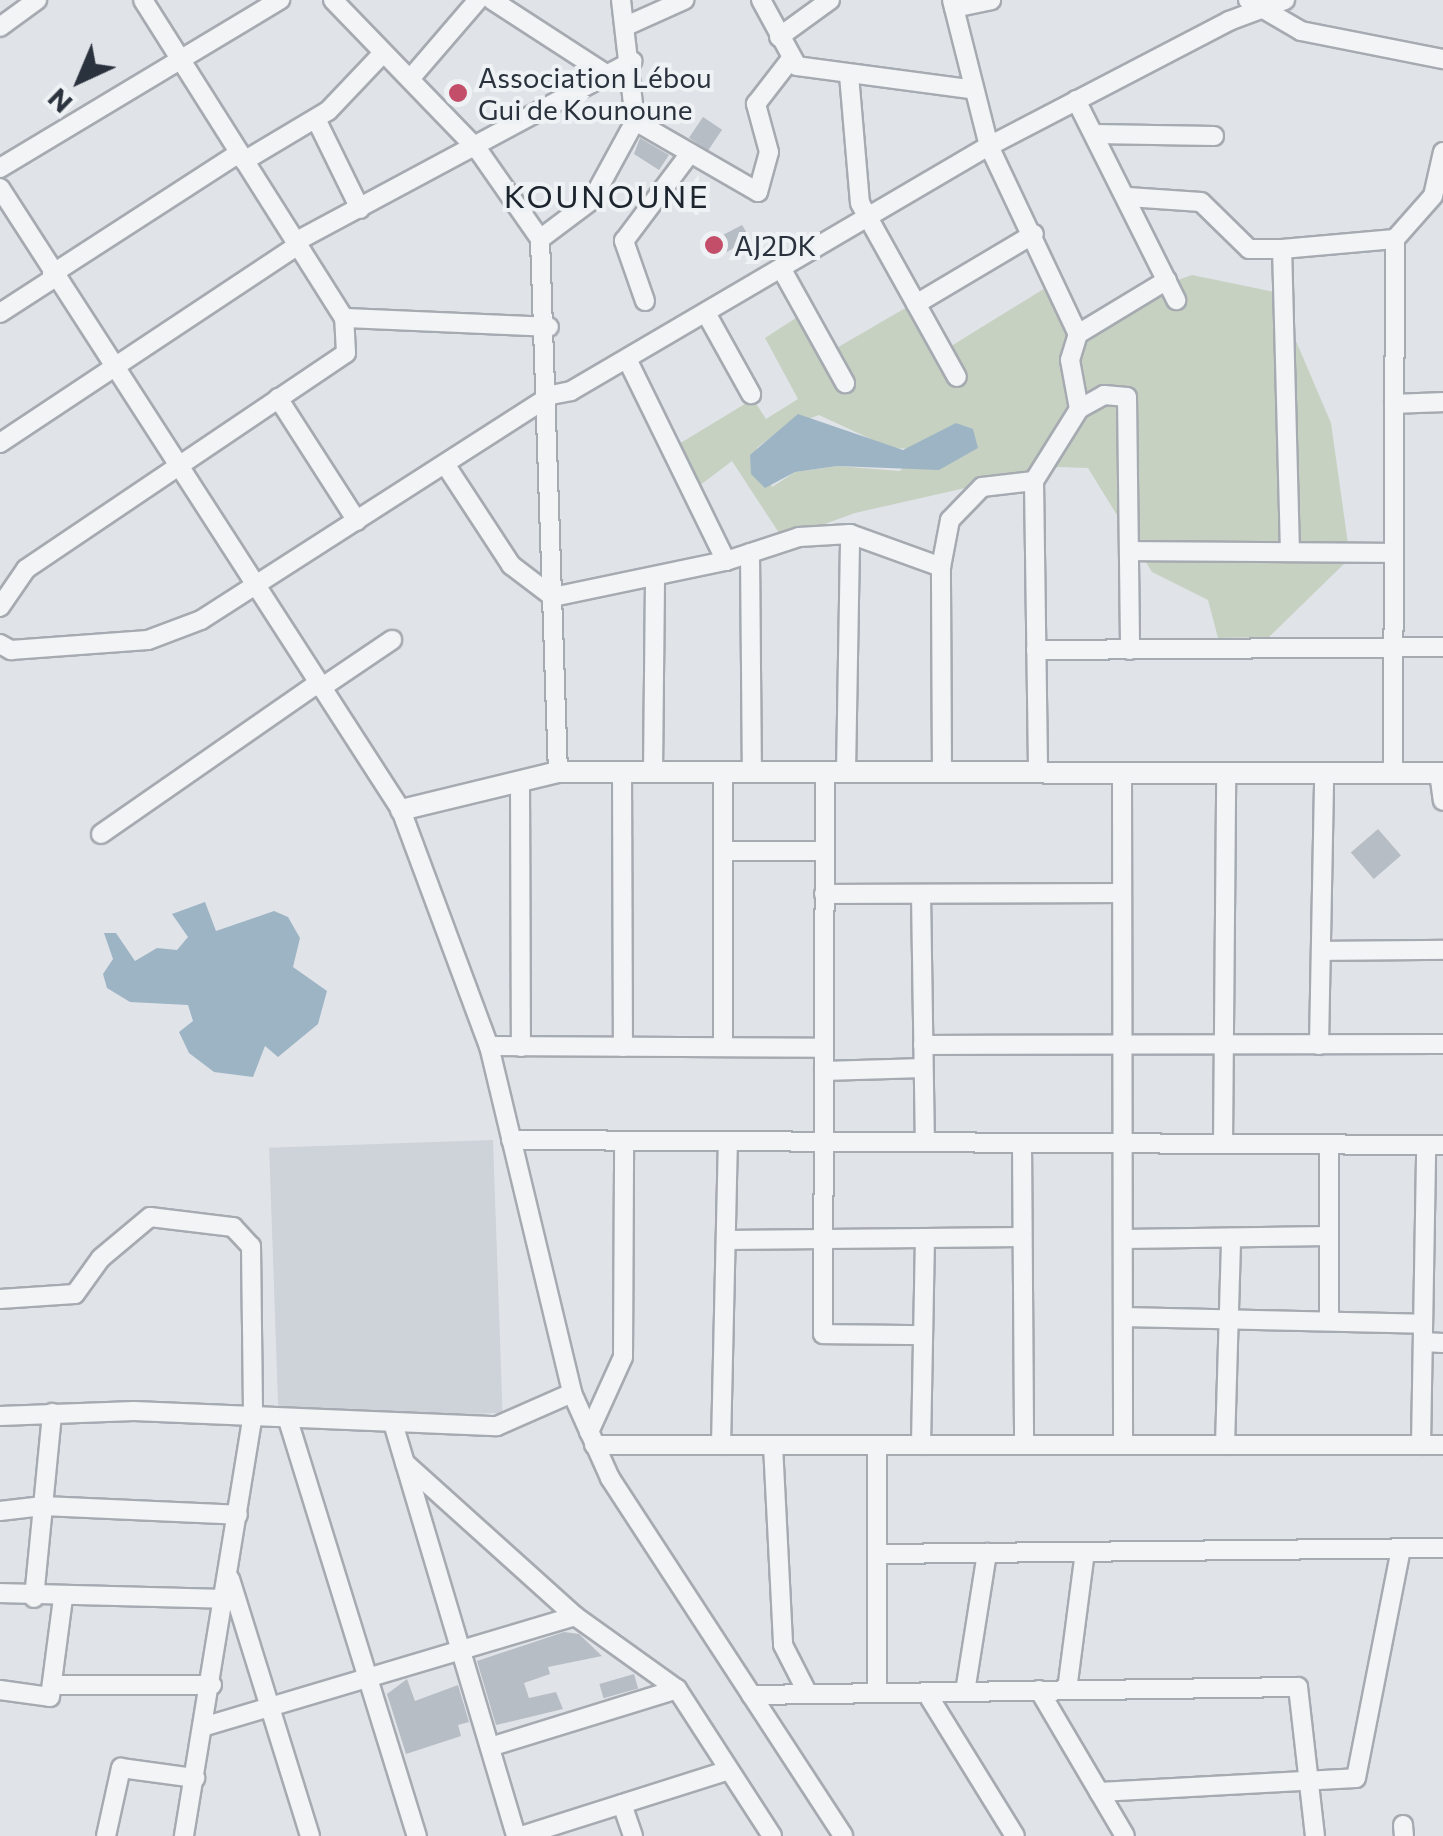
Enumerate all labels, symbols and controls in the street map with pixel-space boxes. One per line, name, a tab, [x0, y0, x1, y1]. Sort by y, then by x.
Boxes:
north arrow	[30, 30, 130, 130]
place label: Association Lébou Gui de Kounoune	[478, 60, 712, 126]
text: N	[40, 82, 79, 121]
marker: Association Lébou Gui de Kounoune	[447, 82, 469, 104]
district label: KOUNOUNE	[504, 176, 710, 214]
place label: AJ2DK	[734, 228, 816, 262]
marker: AJ2DK	[703, 234, 725, 256]

